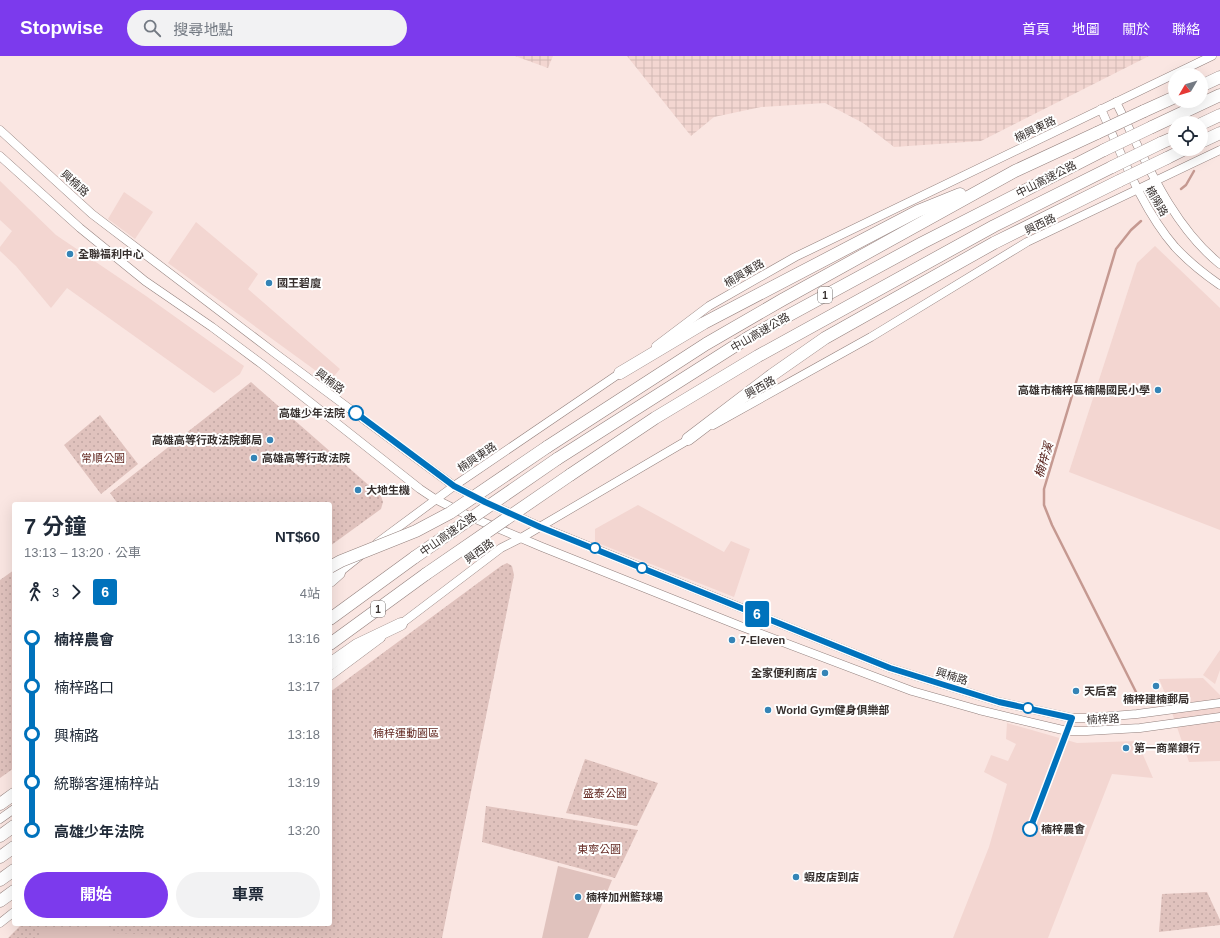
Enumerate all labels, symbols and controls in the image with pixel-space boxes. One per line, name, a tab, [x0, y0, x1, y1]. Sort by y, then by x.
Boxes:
search box	[127, 10, 407, 46]
text: Stopwise	[20, 17, 103, 38]
icon: search	[141, 17, 163, 39]
text: 搜尋地點	[173, 21, 233, 38]
text: 首頁	[1022, 21, 1050, 37]
text: 地圖	[1072, 21, 1100, 37]
text: 關於	[1122, 21, 1150, 37]
text: 聯絡	[1172, 21, 1200, 37]
north arrow	[1168, 68, 1208, 108]
map controls	[1168, 68, 1208, 156]
street label: 楠興東路	[1013, 114, 1057, 144]
button: locate	[1168, 116, 1208, 156]
street label: 中山高速公路	[1014, 159, 1078, 199]
street label: 興楠路	[59, 168, 91, 198]
street label: 楠陽路	[1144, 184, 1170, 218]
street label: 興西路	[1023, 211, 1057, 237]
place label: 全聯福利中心	[78, 248, 144, 260]
marker: 全聯福利中心	[65, 249, 75, 259]
street label: 楠興東路	[722, 257, 766, 289]
place label: 國王碧廈	[277, 277, 321, 289]
marker: 國王碧廈	[264, 278, 274, 288]
road number: 1	[818, 287, 832, 303]
street label: 中山高速公路	[728, 310, 792, 354]
street label: 興楠路	[313, 366, 347, 396]
street label: 興西路	[743, 374, 777, 400]
place label: 高雄市楠梓區楠陽國民小學	[1018, 384, 1150, 396]
marker: 高雄市楠梓區楠陽國民小學	[1153, 385, 1163, 395]
marker: 高雄少年法院	[348, 405, 364, 421]
place label: 高雄少年法院	[279, 407, 345, 419]
place label: 高雄高等行政法院郵局	[152, 434, 262, 446]
marker: 高雄高等行政法院郵局	[265, 435, 275, 445]
water label: 楠梓溪	[1032, 439, 1057, 479]
street label: 楠興東路	[455, 440, 499, 474]
park label: 常順公園	[81, 452, 125, 464]
place label: 高雄高等行政法院	[262, 452, 350, 464]
marker: 高雄高等行政法院	[249, 453, 259, 463]
place label: 大地生機	[366, 484, 410, 496]
marker: 大地生機	[353, 485, 363, 495]
street label: 中山高速公路	[418, 510, 478, 558]
text: 7 分鐘	[24, 514, 86, 539]
text: NT$60	[275, 528, 320, 545]
street label: 興西路	[462, 536, 496, 566]
unlabelled marker	[589, 542, 601, 554]
text: 13:13 – 13:20 · 公車	[24, 545, 141, 560]
unlabelled marker	[636, 562, 648, 574]
icon: walk	[24, 581, 46, 603]
icon: forward	[65, 581, 87, 603]
text: 6	[101, 584, 109, 600]
text: 3	[52, 585, 59, 600]
text: 4站	[300, 586, 320, 601]
road number: 1	[371, 601, 385, 617]
line badge: 6	[744, 601, 770, 627]
text: 6	[753, 606, 761, 622]
text: 楠梓農會	[54, 631, 114, 648]
text: 13:16	[287, 631, 320, 646]
place label: 7-Eleven	[740, 634, 786, 646]
marker: 7-Eleven	[727, 635, 737, 645]
street label: 興楠路	[934, 665, 970, 687]
place label: 全家便利商店	[751, 667, 817, 679]
marker: 全家便利商店	[820, 668, 830, 678]
text: 楠梓路口	[54, 679, 114, 696]
text: 13:17	[287, 679, 320, 694]
marker: 楠梓建楠郵局	[1151, 681, 1161, 691]
place label: 天后宮	[1084, 685, 1117, 697]
marker: 天后宮	[1071, 686, 1081, 696]
place label: 楠梓建楠郵局	[1123, 693, 1189, 705]
unlabelled marker	[1022, 702, 1034, 714]
place label: World Gym健身俱樂部	[776, 704, 889, 716]
marker: World Gym健身俱樂部	[763, 705, 773, 715]
street label: 楠梓路	[1086, 712, 1120, 726]
text: 興楠路	[54, 727, 99, 744]
text: 13:18	[287, 727, 320, 742]
park label: 楠梓運動園區	[373, 727, 439, 739]
place label: 第一商業銀行	[1134, 742, 1200, 754]
marker: 第一商業銀行	[1121, 743, 1131, 753]
text: 統聯客運楠梓站	[54, 775, 159, 792]
text: 13:19	[287, 775, 320, 790]
park label: 盛泰公園	[583, 787, 627, 799]
marker: 楠梓農會	[1022, 821, 1038, 837]
text: 高雄少年法院	[54, 823, 144, 840]
text: 13:20	[287, 823, 320, 838]
place label: 楠梓農會	[1041, 823, 1085, 835]
park label: 東寧公園	[577, 843, 621, 855]
place label: 蝦皮店到店	[804, 871, 859, 883]
button: 開始	[24, 872, 168, 918]
button: 車票	[176, 872, 320, 918]
marker: 蝦皮店到店	[791, 872, 801, 882]
place label: 楠梓加州籃球場	[586, 891, 663, 903]
marker: 楠梓加州籃球場	[573, 892, 583, 902]

